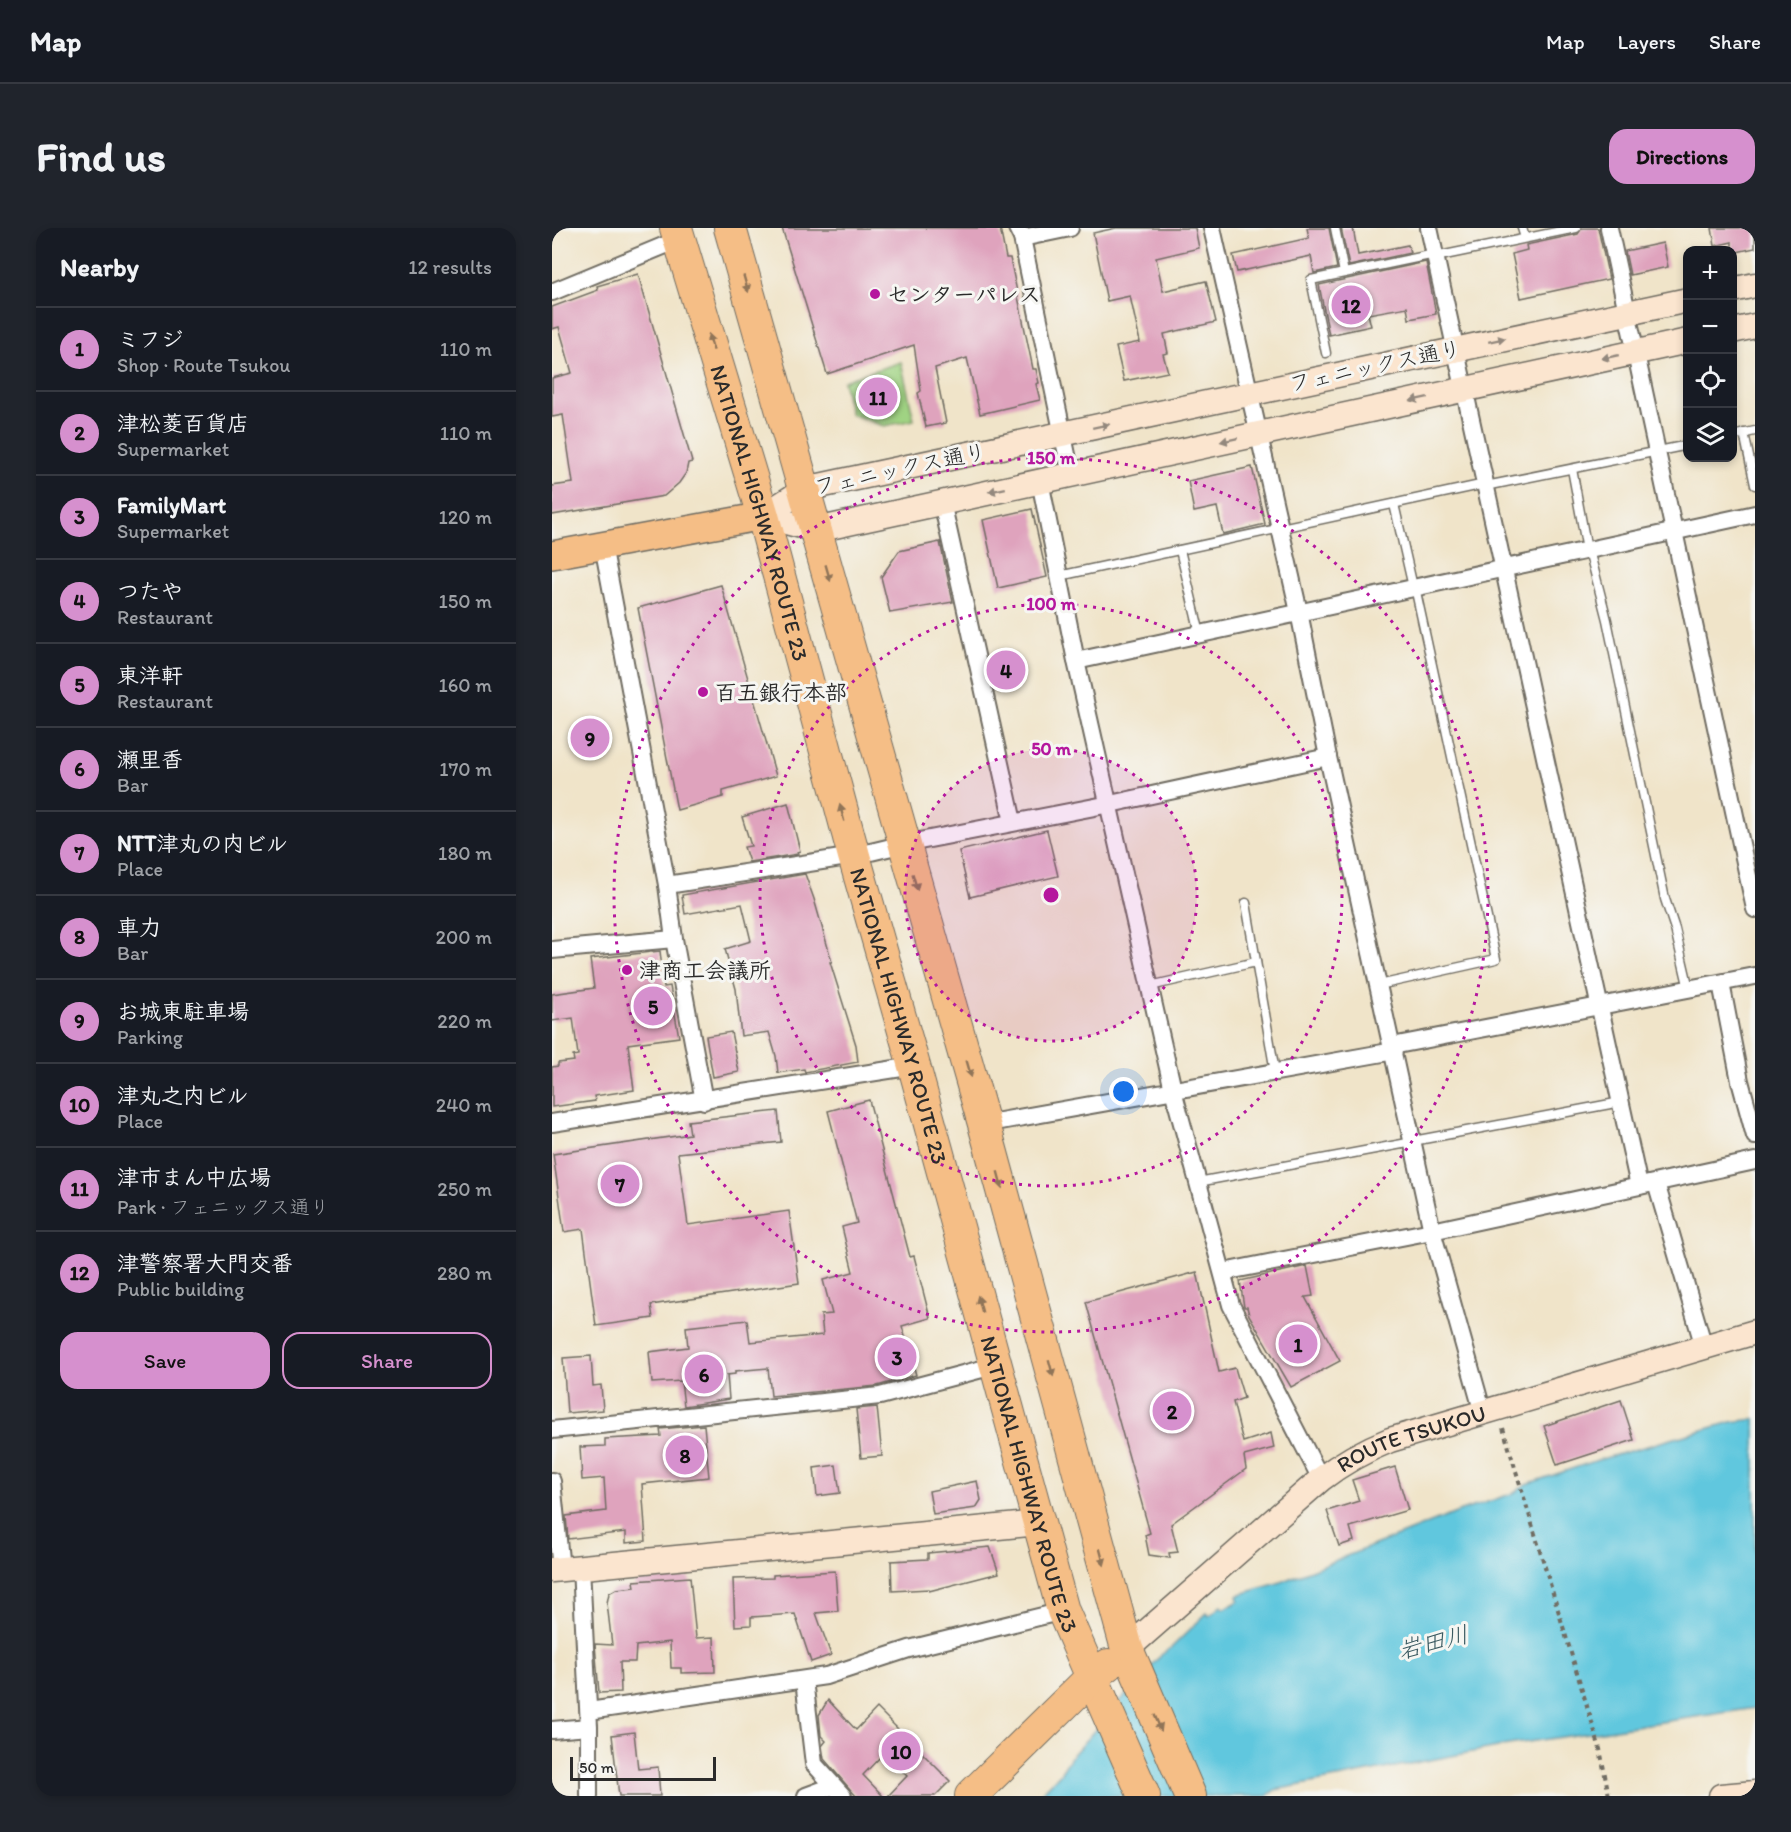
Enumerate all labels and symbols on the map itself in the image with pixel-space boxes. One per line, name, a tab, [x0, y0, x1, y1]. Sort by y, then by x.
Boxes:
one-way arrow	[742, 275, 751, 293]
place label: センターパレス	[887, 281, 1041, 308]
pin: 12	[1332, 282, 1370, 328]
marker: センターパレス	[868, 287, 882, 301]
one-way arrow	[706, 333, 715, 351]
street label: フェニックス通り	[1286, 335, 1464, 397]
one-way arrow	[1488, 335, 1507, 344]
one-way arrow	[1601, 353, 1619, 363]
street label: NATIONAL HIGHWAY ROUTE 23	[705, 362, 815, 664]
pin: 11	[858, 374, 898, 420]
one-way arrow	[1410, 394, 1428, 404]
one-way arrow	[1092, 420, 1110, 430]
one-way arrow	[1219, 436, 1238, 445]
street label: フェニックス通り	[811, 438, 989, 500]
text: 150 m	[1027, 447, 1076, 469]
one-way arrow	[987, 486, 1006, 495]
one-way arrow	[824, 564, 833, 582]
text: 100 m	[1026, 593, 1077, 615]
pin: 4	[986, 648, 1026, 692]
place label: 百五銀行本部	[715, 679, 847, 706]
marker: 百五銀行本部	[696, 685, 710, 699]
pin: 9	[570, 716, 609, 760]
text: 50 m	[1031, 738, 1072, 760]
one-way arrow	[837, 804, 847, 822]
street label: NATIONAL HIGHWAY ROUTE 23	[845, 865, 954, 1167]
one-way arrow	[911, 873, 920, 891]
centre of rings	[1041, 885, 1061, 905]
place label: 津商工会議所	[639, 957, 771, 984]
marker: 津商工会議所	[620, 963, 634, 977]
pin: 5	[634, 984, 672, 1028]
one-way arrow	[965, 1060, 974, 1078]
your location	[1109, 1077, 1138, 1106]
pin: 7	[600, 1162, 640, 1206]
one-way arrow	[996, 1171, 1005, 1189]
one-way arrow	[975, 1295, 984, 1313]
pin: 1	[1278, 1322, 1318, 1366]
street label: NATIONAL HIGHWAY ROUTE 23	[975, 1333, 1084, 1637]
pin: 3	[878, 1334, 916, 1380]
pin: 6	[684, 1352, 724, 1396]
one-way arrow	[1047, 1360, 1056, 1378]
pin: 2	[1152, 1388, 1192, 1434]
street label: ROUTE TSUKOU	[1331, 1399, 1489, 1478]
pin: 8	[666, 1432, 704, 1478]
one-way arrow	[1098, 1548, 1107, 1566]
water label: 岩田川	[1395, 1619, 1471, 1665]
one-way arrow	[1153, 1714, 1163, 1732]
pin: 10	[882, 1728, 920, 1774]
scale bar	[570, 1754, 716, 1782]

